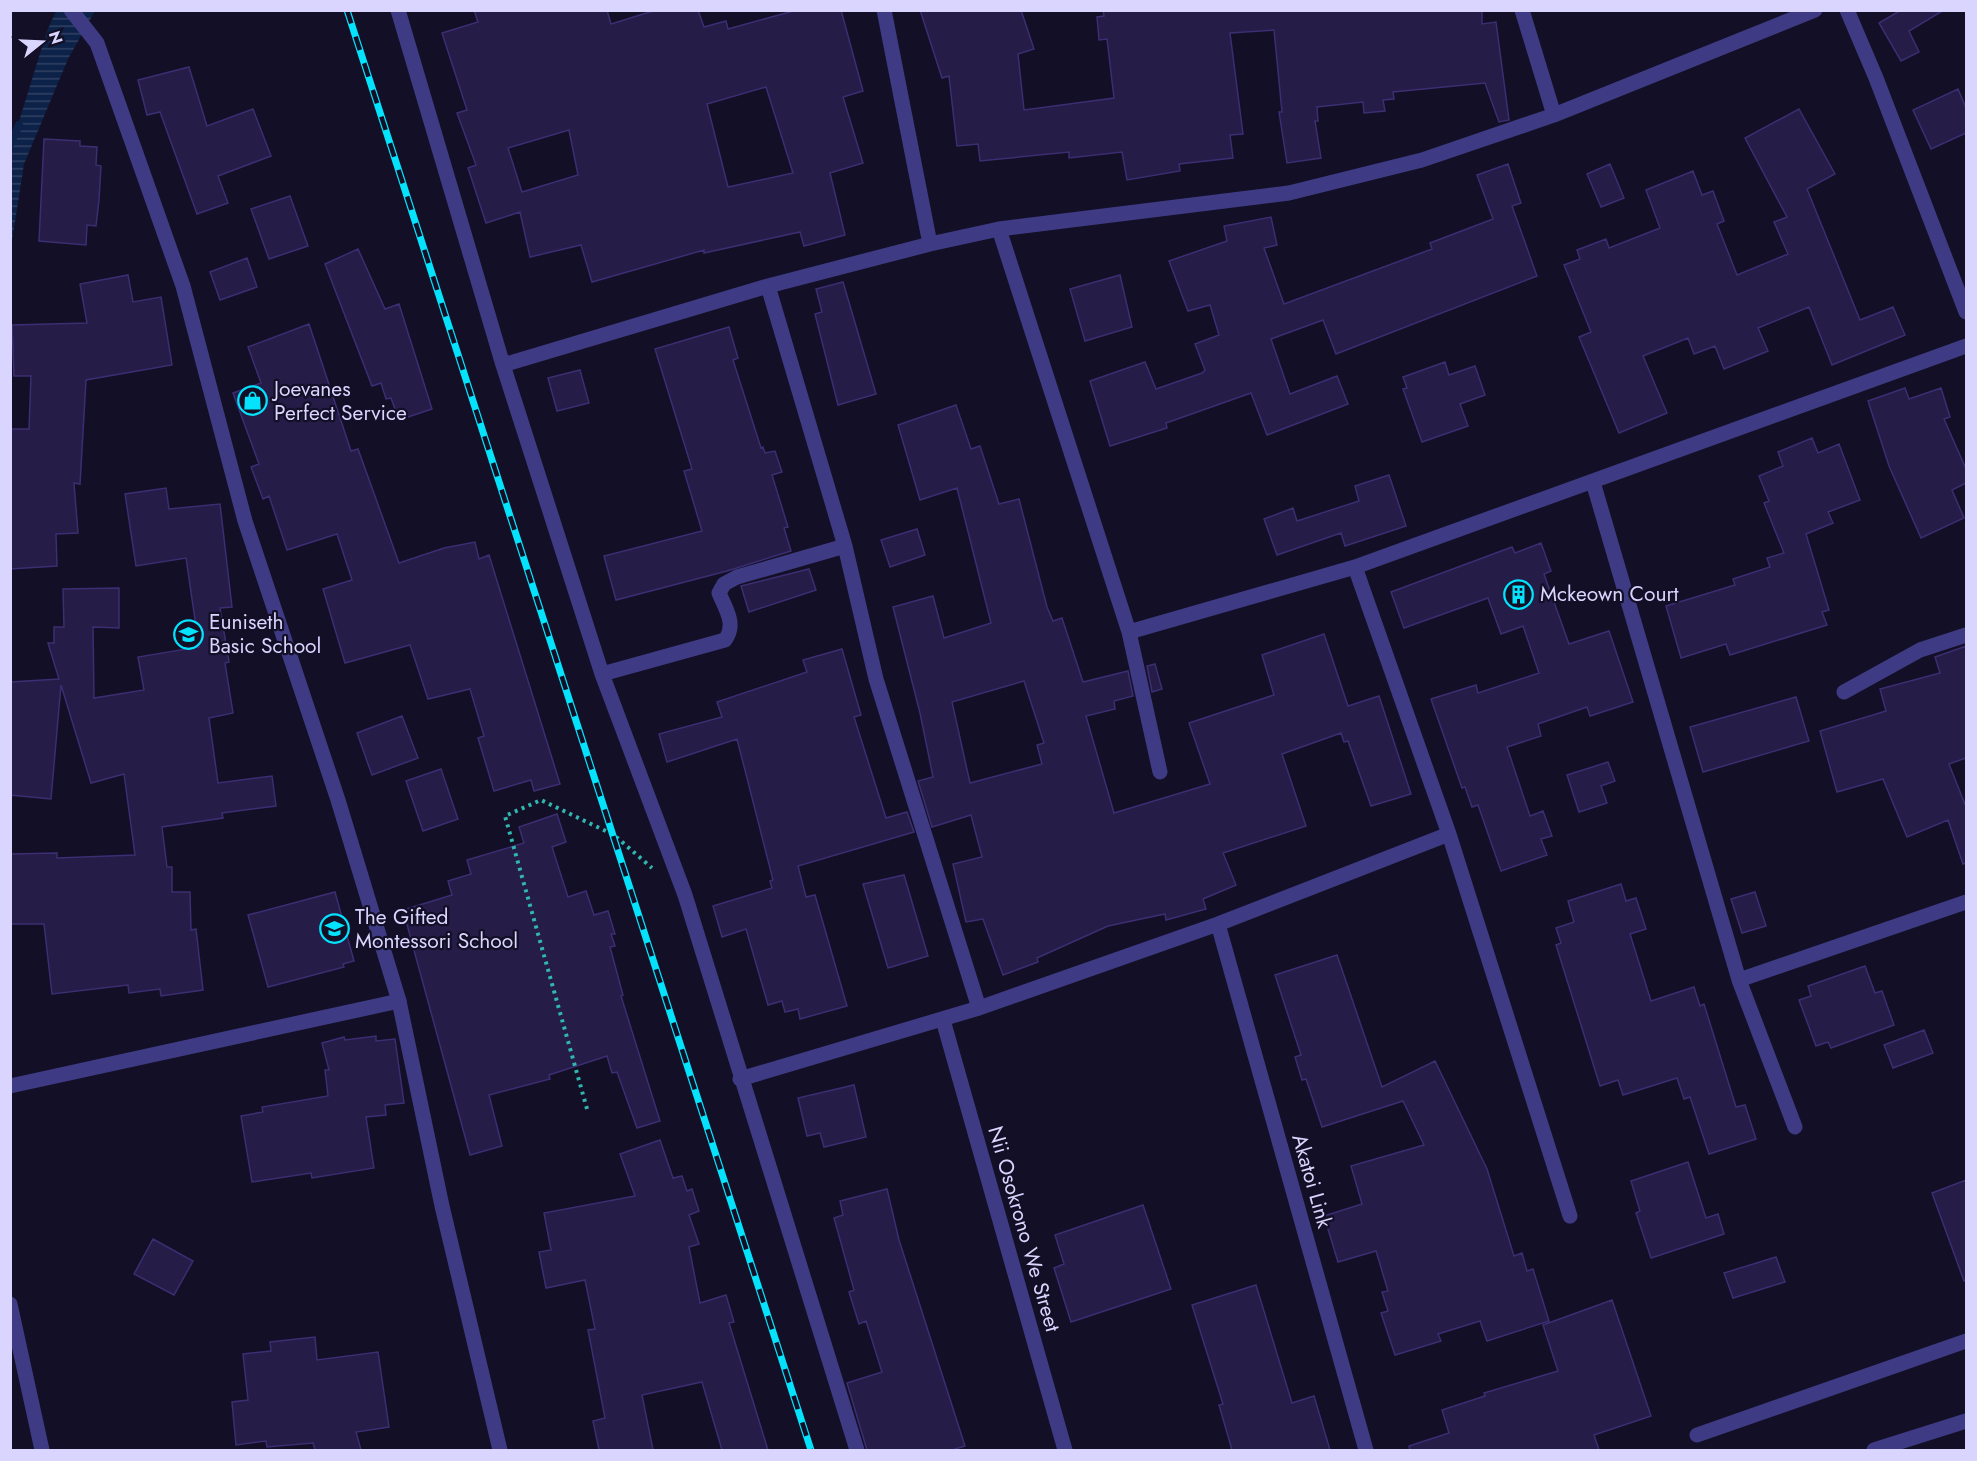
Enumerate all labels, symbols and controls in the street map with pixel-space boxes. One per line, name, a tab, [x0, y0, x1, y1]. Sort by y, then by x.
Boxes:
north arrow	[12, 12, 72, 72]
text: N	[43, 28, 69, 47]
place label: Joevanes Perfect Service	[271, 374, 407, 428]
shop icon: Joevanes Perfect Service	[237, 385, 269, 417]
building icon: Mckeown Court	[1503, 578, 1535, 610]
place label: Mckeown Court	[1540, 579, 1679, 609]
place label: Euniseth Basic School	[209, 607, 321, 661]
school or university icon: Euniseth Basic School	[172, 618, 204, 650]
place label: The Gifted Montessori School	[355, 902, 518, 956]
school or university icon: The Gifted Montessori School	[318, 913, 350, 945]
street label: Nii Osokrono We Street	[980, 1123, 1068, 1335]
street label: Akatoi Link	[1284, 1130, 1340, 1232]

